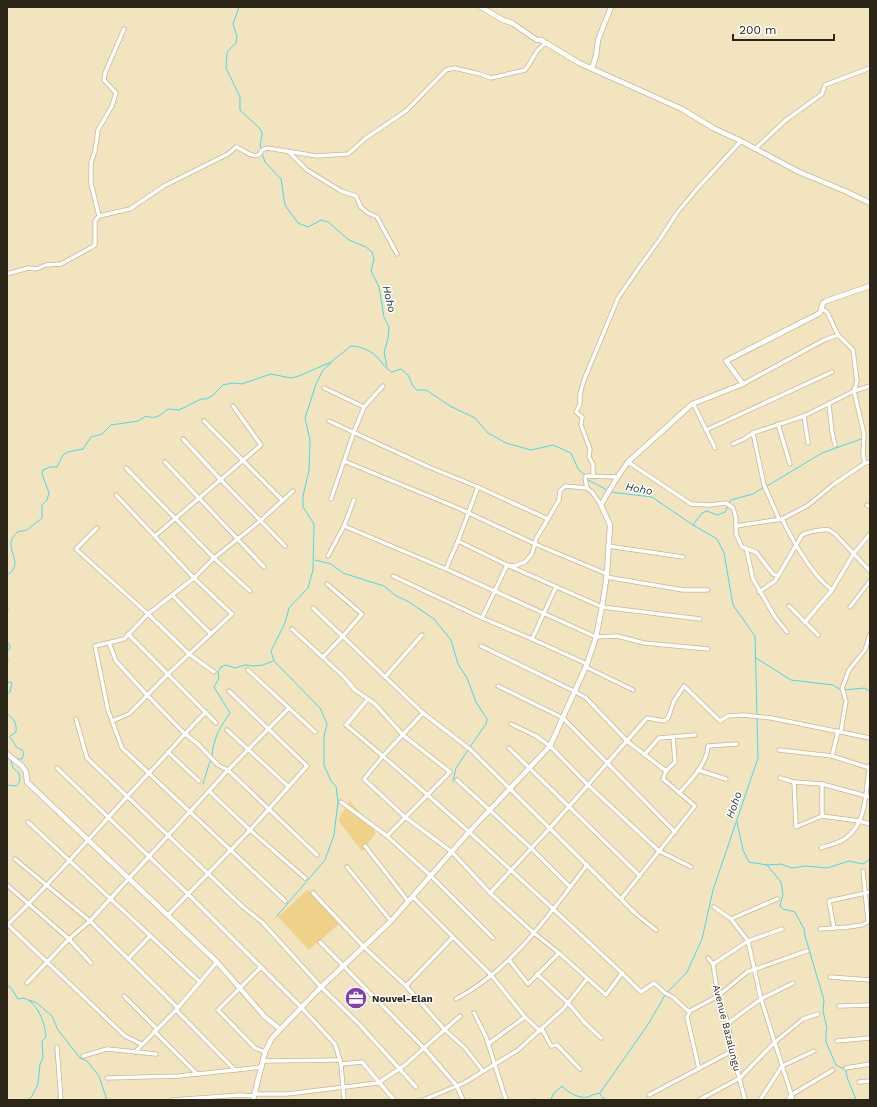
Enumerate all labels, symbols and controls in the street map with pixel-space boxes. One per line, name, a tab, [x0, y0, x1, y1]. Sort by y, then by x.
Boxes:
scale bar	[733, 16, 834, 42]
text: 200 m	[739, 23, 776, 37]
water label: Hoho	[380, 284, 398, 314]
water label: Hoho	[624, 480, 654, 498]
water label: Hoho	[723, 790, 745, 820]
street label: Avenue Bazalungu	[711, 984, 743, 1072]
office icon: Nouvel-Elan	[343, 985, 369, 1011]
place label: Nouvel-Elan	[372, 993, 433, 1004]

